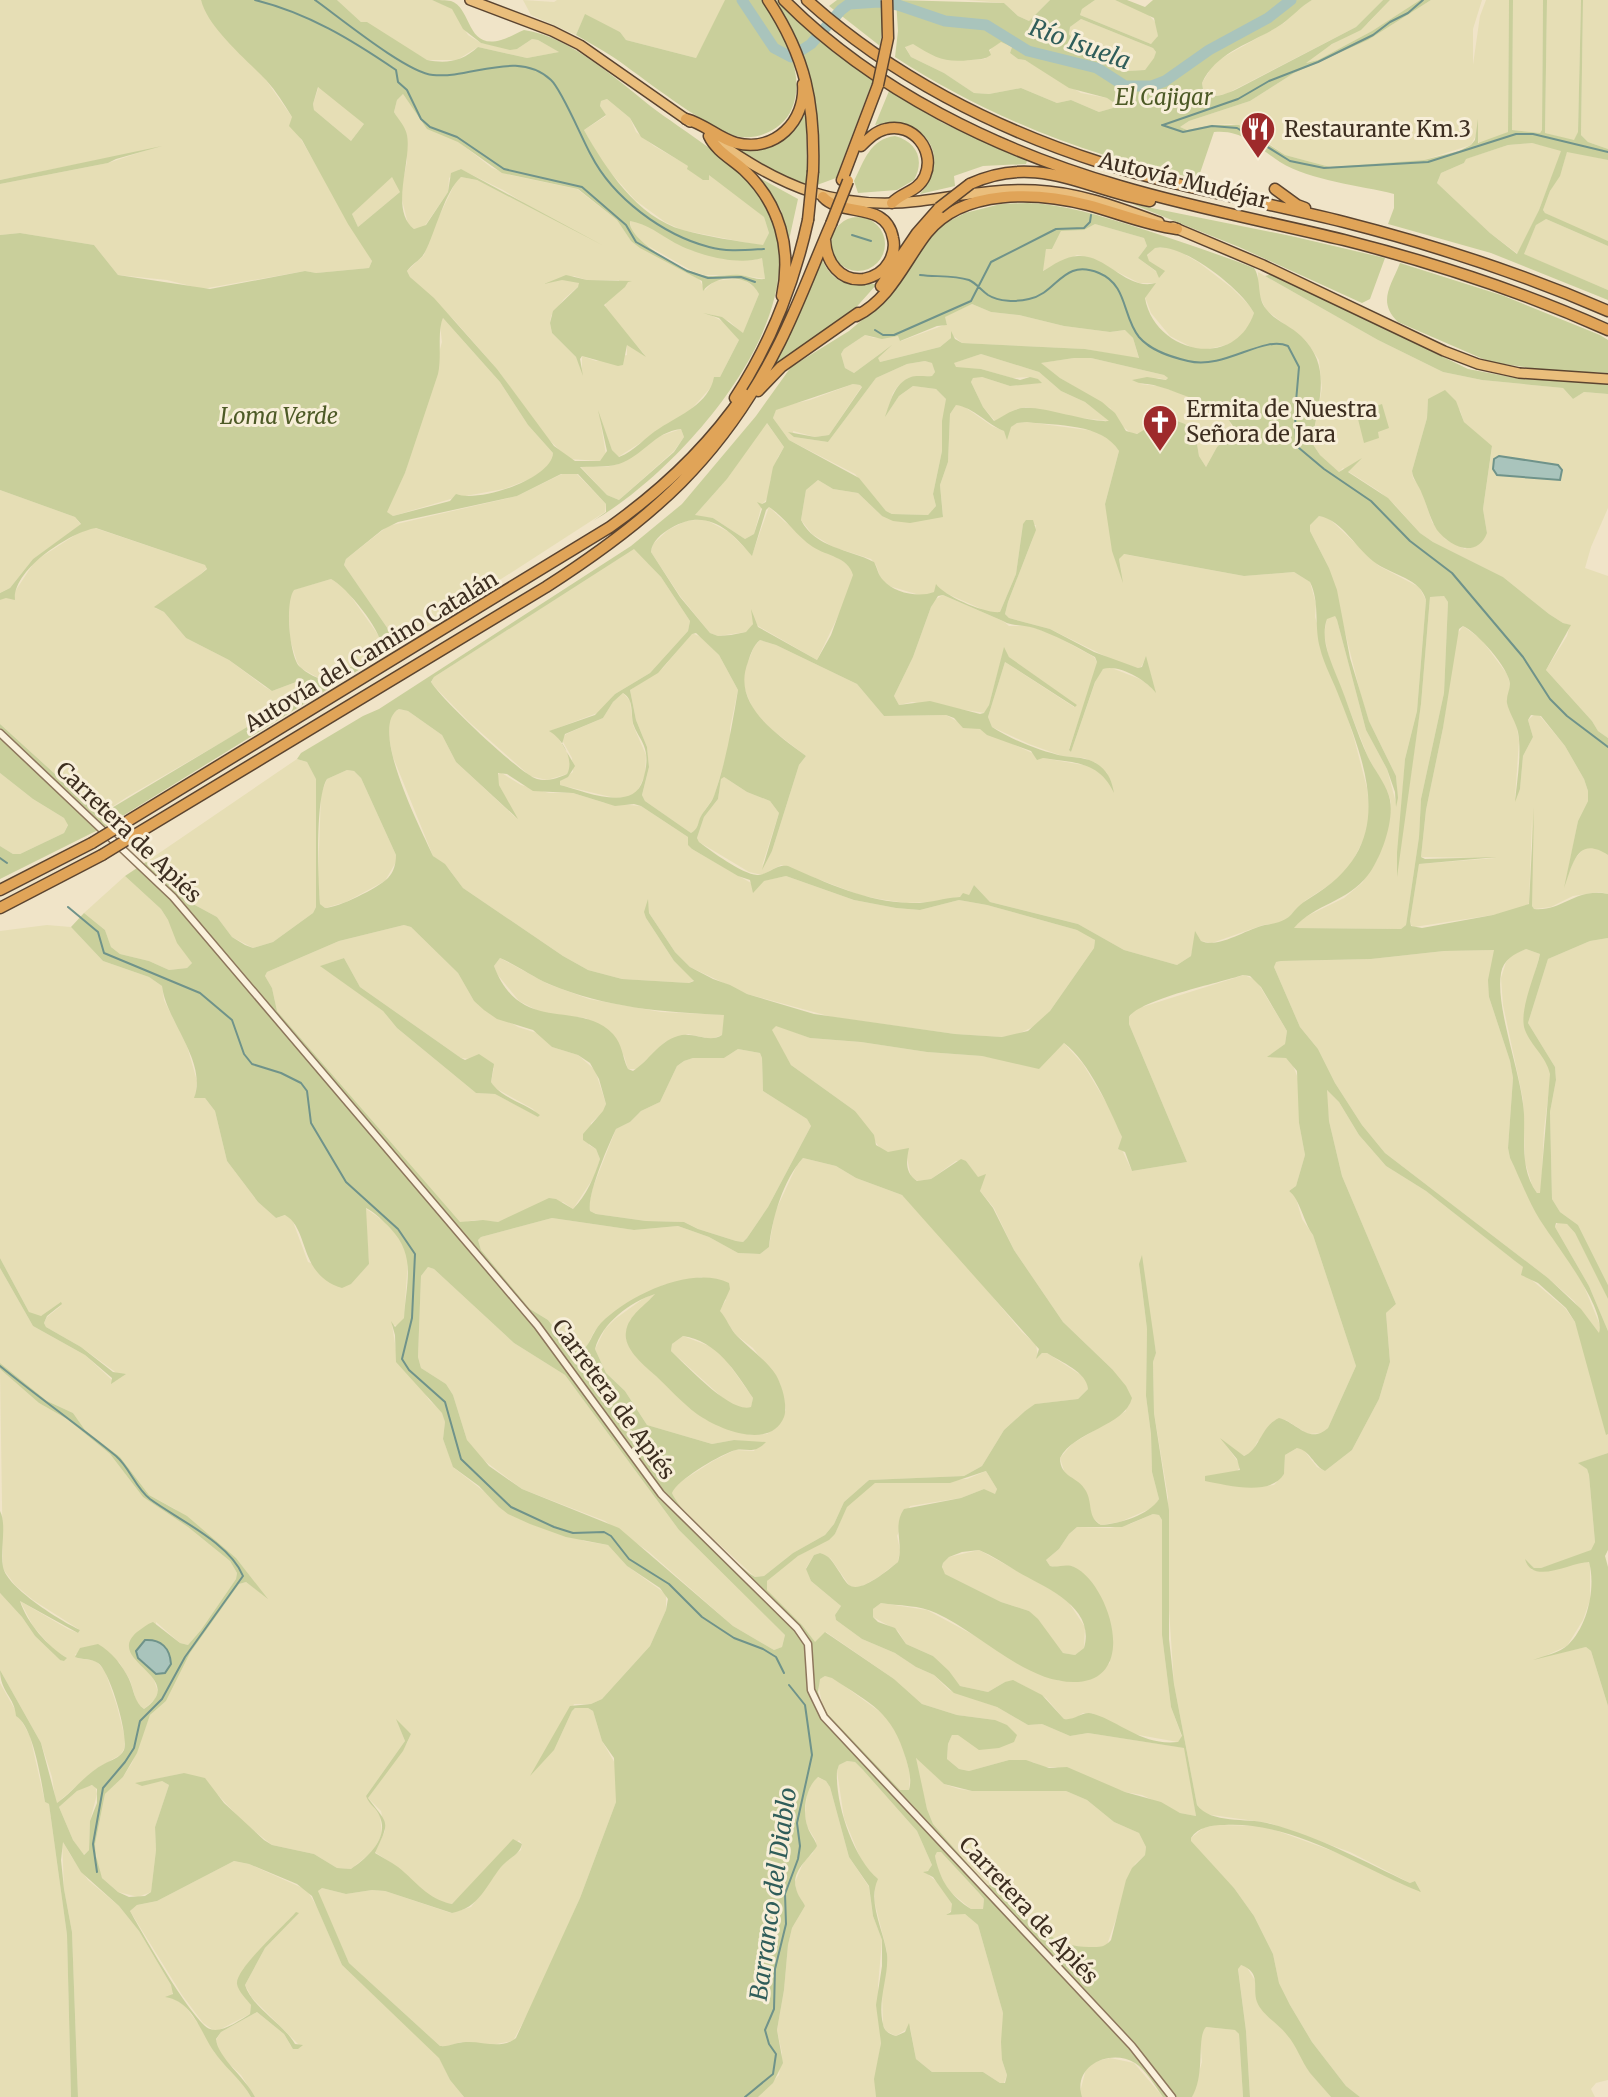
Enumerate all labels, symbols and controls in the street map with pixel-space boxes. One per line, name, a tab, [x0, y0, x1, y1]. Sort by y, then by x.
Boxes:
water label: Río Isuela	[1025, 11, 1135, 77]
park label: El Cajigar	[1115, 83, 1214, 111]
restaurant icon: Restaurante Km.3	[1239, 110, 1277, 160]
place label: Restaurante Km.3	[1284, 115, 1471, 143]
street label: Autovía Mudéjar	[1095, 145, 1272, 215]
place label: Ermita de Nuestra Señora de Jara	[1186, 395, 1378, 448]
park label: Loma Verde	[220, 402, 338, 430]
church icon: Ermita de Nuestra Señora de Jara	[1141, 403, 1179, 453]
street label: Autovía del Camino Catalán	[238, 564, 503, 738]
street label: Carretera de Apiés	[50, 755, 208, 909]
street label: Carretera de Apiés	[546, 1313, 682, 1485]
water label: Barranco del Diablo	[743, 1785, 803, 2003]
street label: Carretera de Apiés	[953, 1830, 1105, 1990]

